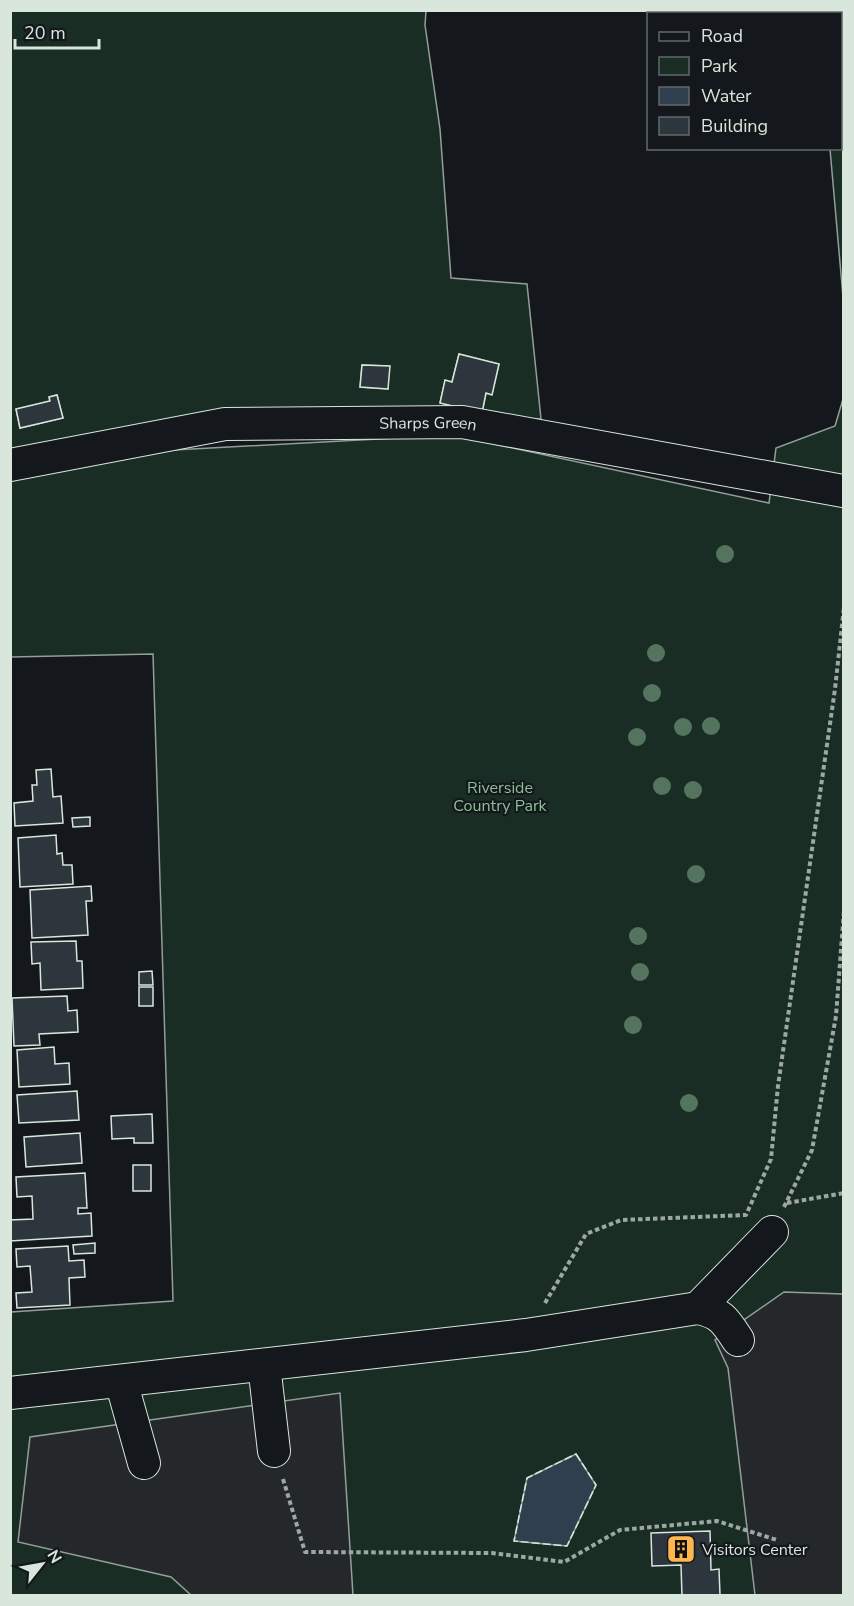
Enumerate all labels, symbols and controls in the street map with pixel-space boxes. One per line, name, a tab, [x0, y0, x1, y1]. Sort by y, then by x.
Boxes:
scale bar	[15, 12, 99, 50]
legend	[647, 12, 842, 150]
text: 20 m	[24, 21, 66, 45]
text: Road	[701, 24, 743, 48]
text: Park	[701, 54, 738, 78]
text: Water	[701, 84, 752, 108]
text: Building	[701, 114, 768, 138]
street label: Sharps Green	[379, 412, 479, 436]
park label: Riverside Country Park	[453, 777, 548, 817]
building icon: Visitors Center	[665, 1533, 697, 1565]
north arrow	[12, 1534, 72, 1594]
place label: Visitors Center	[701, 1539, 808, 1561]
text: N	[41, 1546, 67, 1568]

